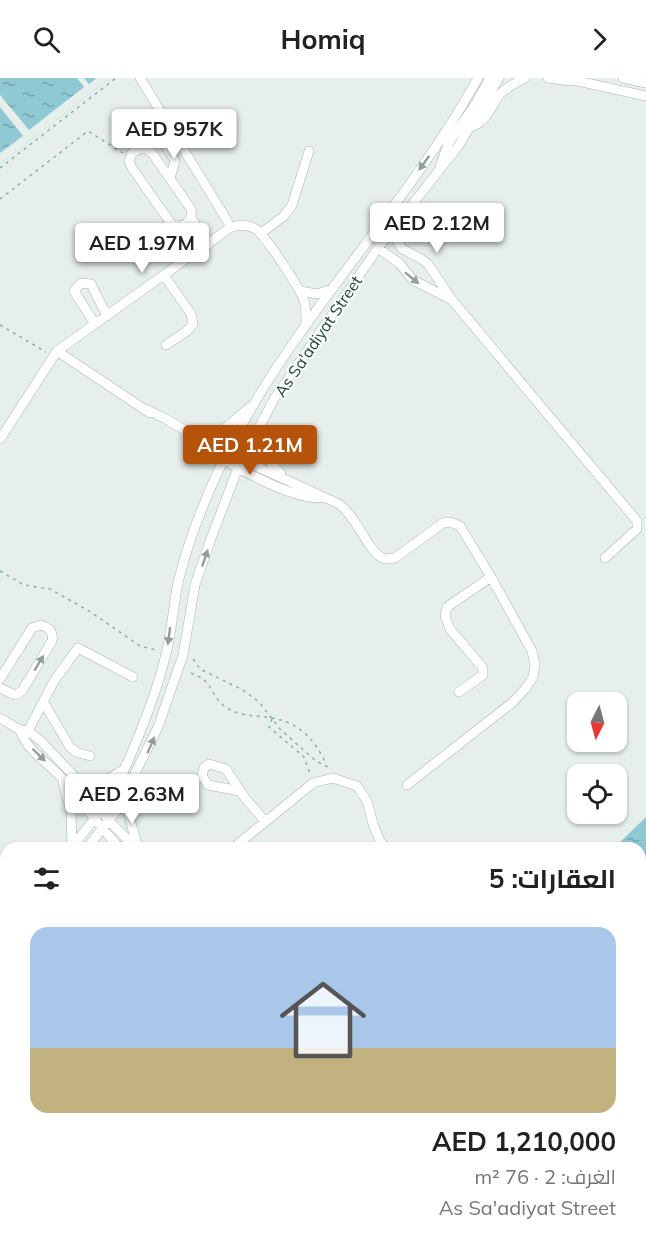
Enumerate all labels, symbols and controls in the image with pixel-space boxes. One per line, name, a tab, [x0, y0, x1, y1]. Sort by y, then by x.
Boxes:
text: Homiq	[281, 22, 365, 56]
icon: search	[30, 23, 63, 56]
icon: forward	[583, 23, 616, 56]
pin: AED 957K	[112, 109, 236, 160]
text: AED 957K	[126, 116, 222, 141]
one-way arrow	[418, 154, 430, 170]
pin: AED 2.12M	[368, 203, 506, 254]
text: AED 2.12M	[384, 210, 490, 235]
pin: AED 1.97M	[73, 223, 211, 274]
text: AED 1.97M	[89, 230, 195, 255]
street label: As Sa'adiyat Street	[270, 271, 366, 400]
one-way arrow	[404, 271, 420, 284]
pin: AED 1.21M	[181, 425, 319, 476]
text: AED 1.21M	[197, 432, 303, 457]
one-way arrow	[200, 549, 210, 567]
one-way arrow	[164, 626, 174, 645]
one-way arrow	[34, 655, 45, 671]
north arrow	[567, 692, 627, 752]
map controls	[567, 692, 627, 824]
one-way arrow	[146, 735, 156, 753]
one-way arrow	[32, 748, 47, 762]
button: locate	[567, 764, 627, 824]
pin: AED 2.63M	[63, 774, 201, 825]
text: AED 2.63M	[79, 781, 185, 806]
icon: filters	[30, 862, 63, 895]
text: العقارات: 5	[489, 862, 616, 895]
icon: home	[269, 966, 377, 1074]
text: AED 1,210,000	[432, 1125, 616, 1158]
text: الغرف: 2 · 76 m²	[474, 1164, 616, 1189]
text: As Sa'adiyat Street	[439, 1195, 616, 1220]

